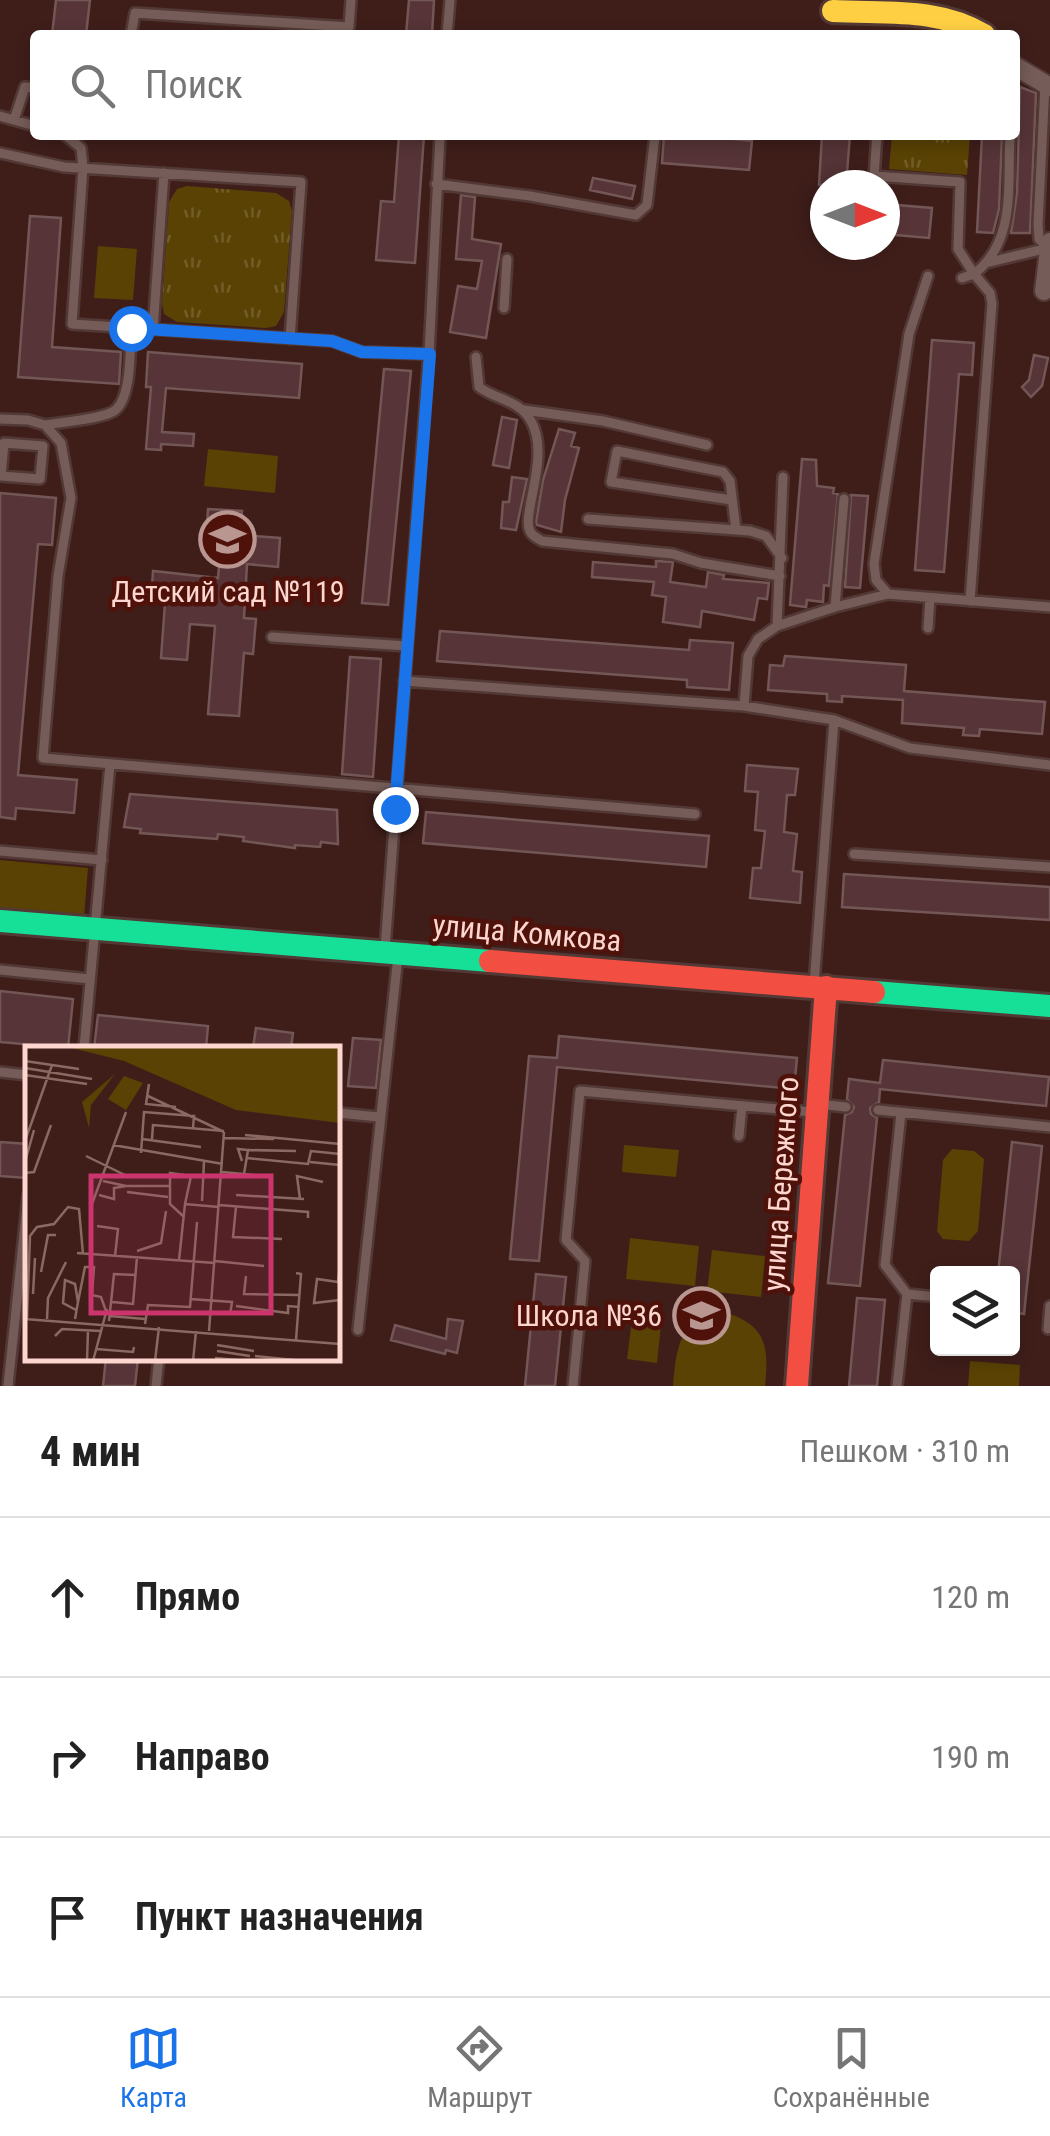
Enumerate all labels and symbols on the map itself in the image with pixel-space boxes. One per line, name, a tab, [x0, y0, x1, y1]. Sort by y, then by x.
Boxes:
north arrow	[810, 170, 900, 260]
route start	[109, 306, 155, 352]
school or university icon: Детский сад №119	[198, 510, 258, 570]
place label: Детский сад №119	[111, 574, 345, 609]
route end	[373, 787, 419, 833]
street label: улица Комкова	[431, 907, 623, 958]
inset map	[25, 1046, 340, 1361]
street label: улица Бережного	[756, 1076, 805, 1292]
school or university icon: Школа №36	[671, 1286, 731, 1346]
place label: Школа №36	[516, 1298, 662, 1333]

